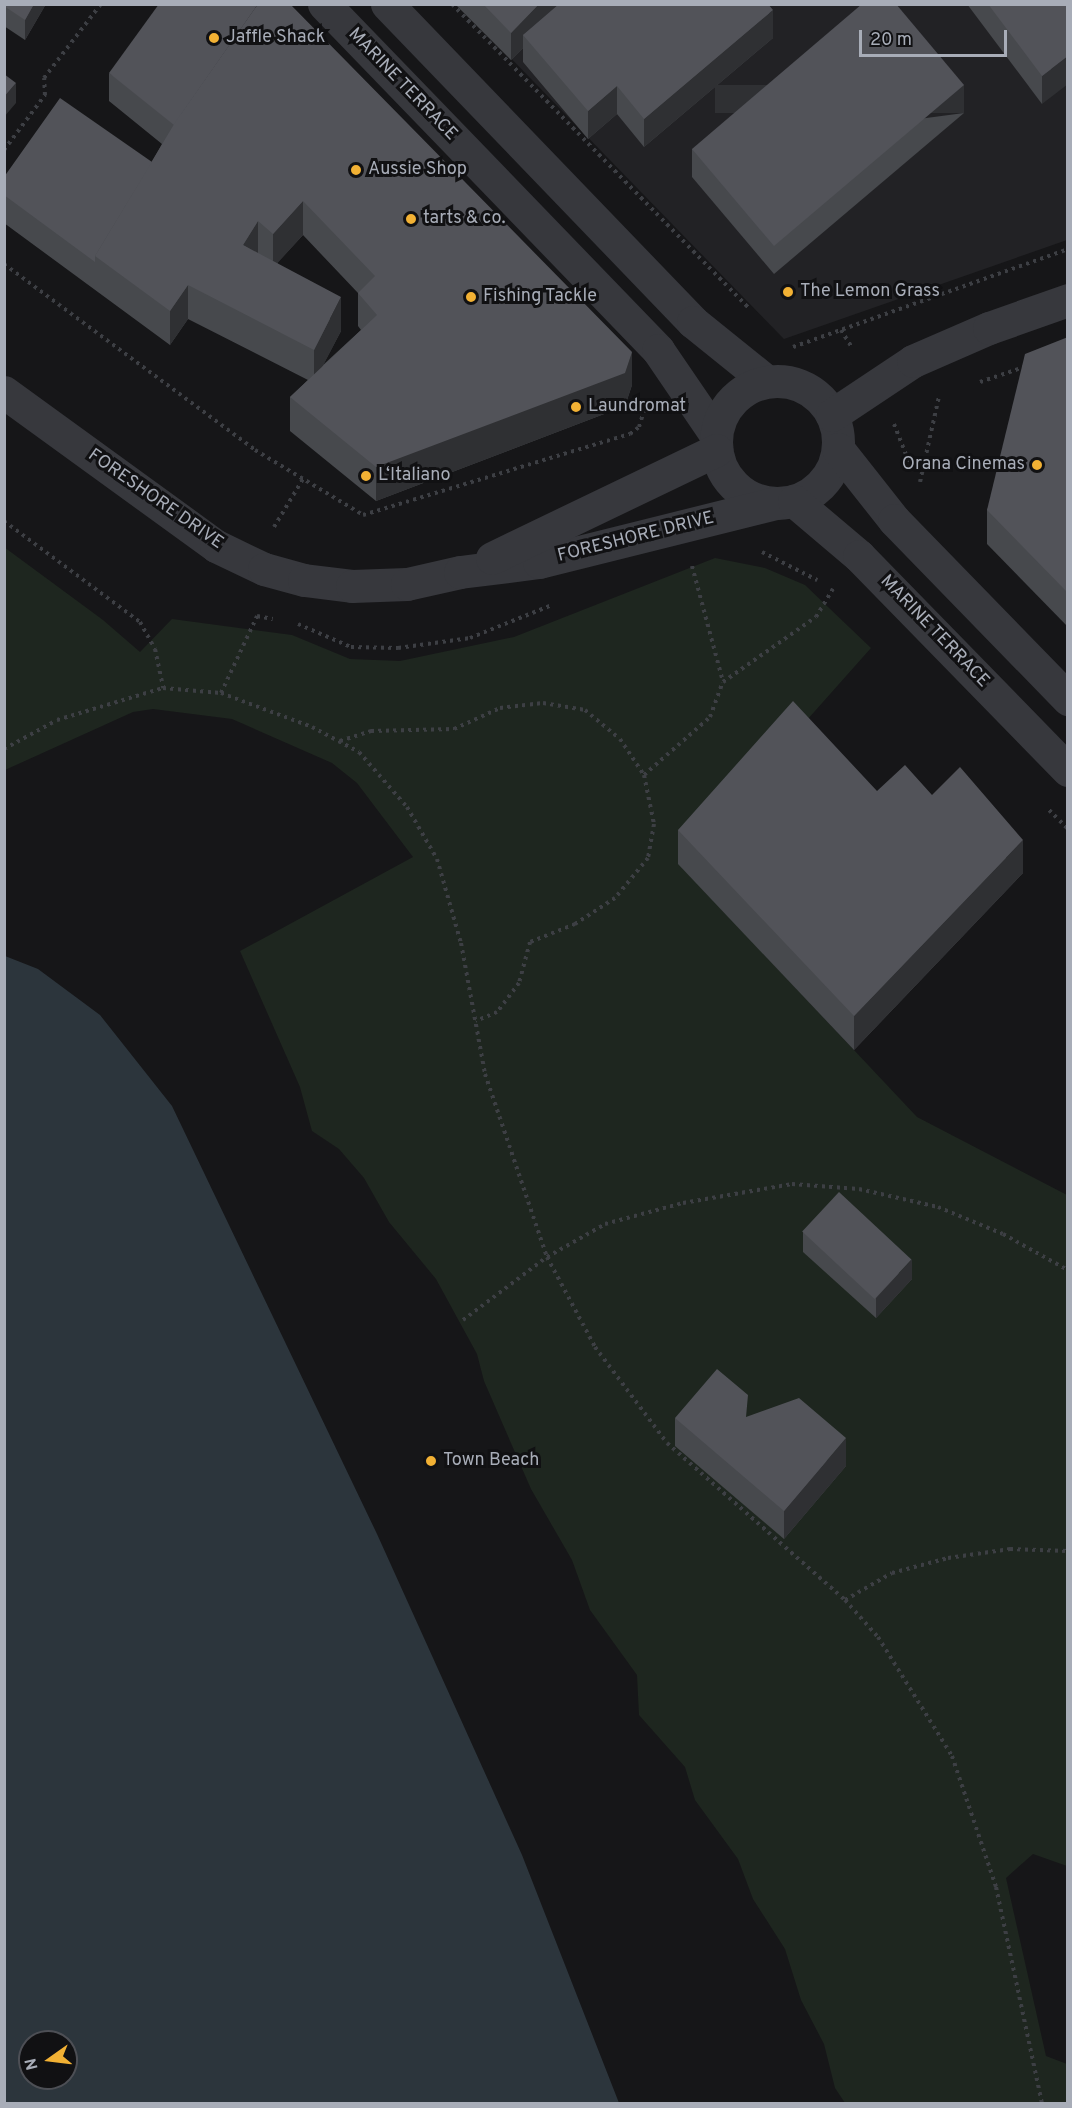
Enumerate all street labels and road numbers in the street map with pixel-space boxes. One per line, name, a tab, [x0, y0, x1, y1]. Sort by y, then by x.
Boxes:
street label: MARINE TERRACE	[343, 24, 461, 146]
street label: FORESHORE DRIVE	[83, 445, 227, 555]
street label: FORESHORE DRIVE	[556, 508, 716, 568]
street label: MARINE TERRACE	[875, 571, 993, 693]

